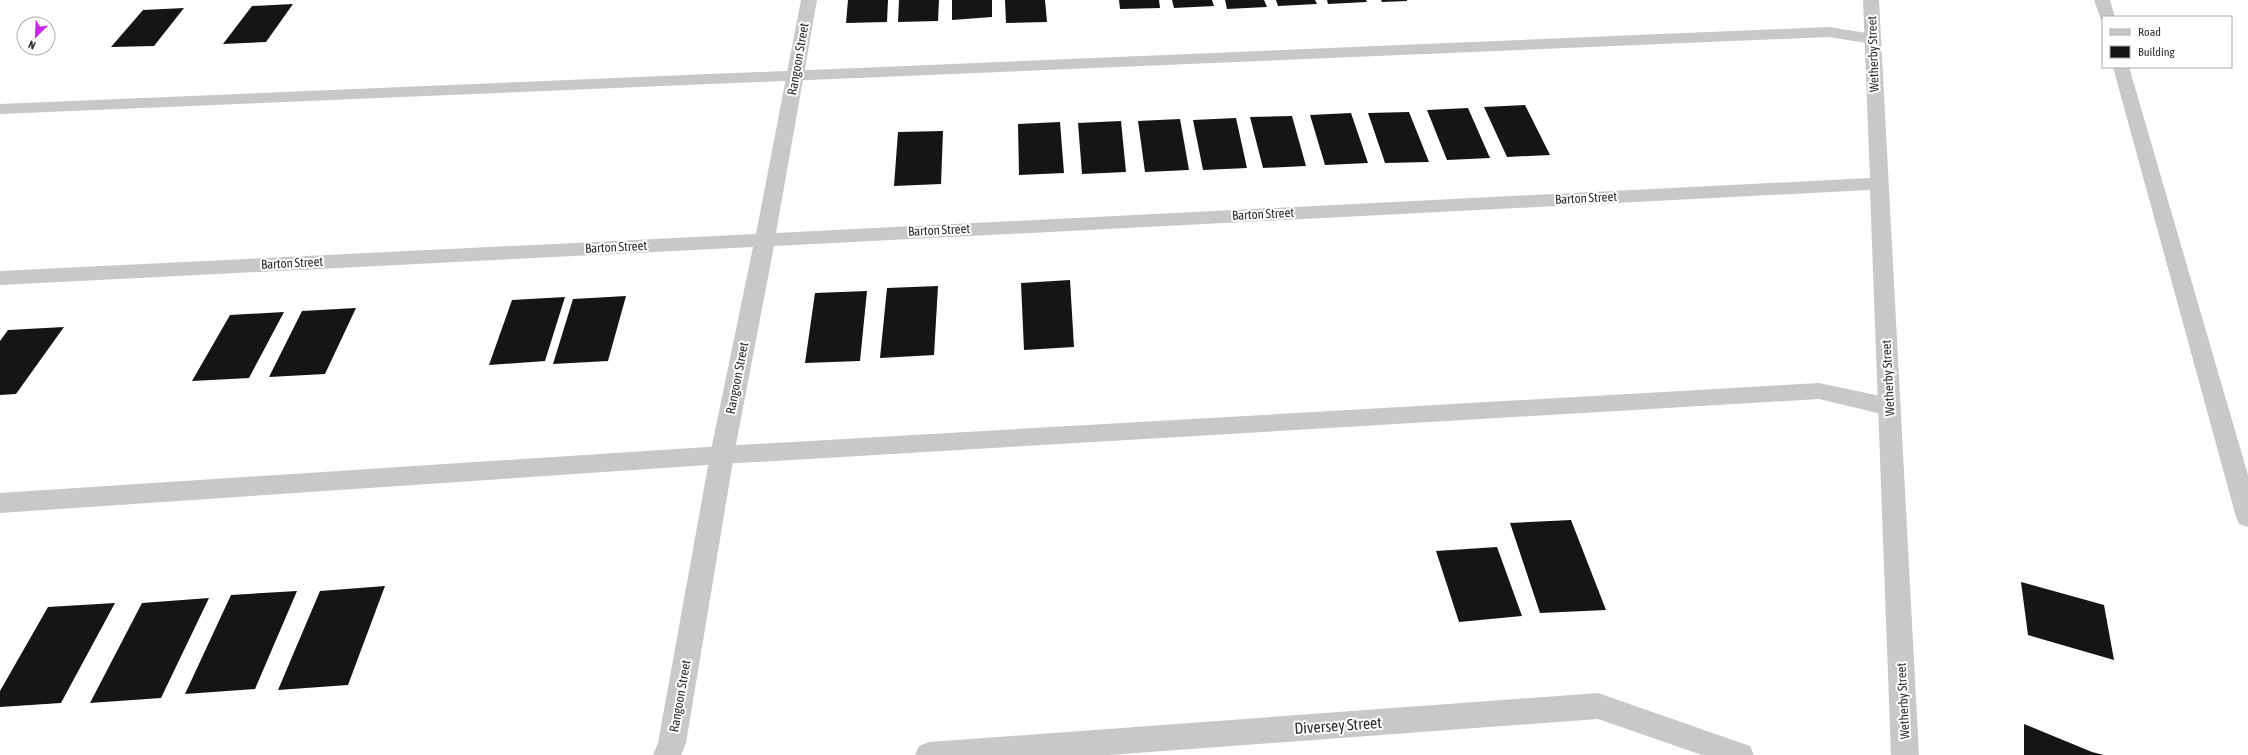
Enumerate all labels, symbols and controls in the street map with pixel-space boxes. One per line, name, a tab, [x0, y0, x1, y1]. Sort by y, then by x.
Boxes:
street label: Wetherby Street	[1864, 15, 1882, 92]
north arrow	[16, 16, 56, 56]
legend	[2102, 16, 2232, 68]
street label: Rangoon Street	[784, 21, 812, 96]
text: Road	[2138, 25, 2161, 39]
text: N	[27, 38, 37, 52]
text: Building	[2138, 45, 2176, 59]
street label: Barton Street	[1555, 189, 1618, 207]
street label: Barton Street	[1232, 205, 1295, 223]
street label: Barton Street	[908, 221, 971, 239]
street label: Barton Street	[585, 238, 648, 256]
street label: Barton Street	[261, 254, 324, 272]
street label: Wetherby Street	[1878, 339, 1897, 417]
street label: Rangoon Street	[723, 340, 751, 415]
street label: Rangoon Street	[666, 658, 694, 733]
street label: Wetherby Street	[1893, 662, 1912, 740]
street label: Diversey Street	[1294, 713, 1383, 738]

